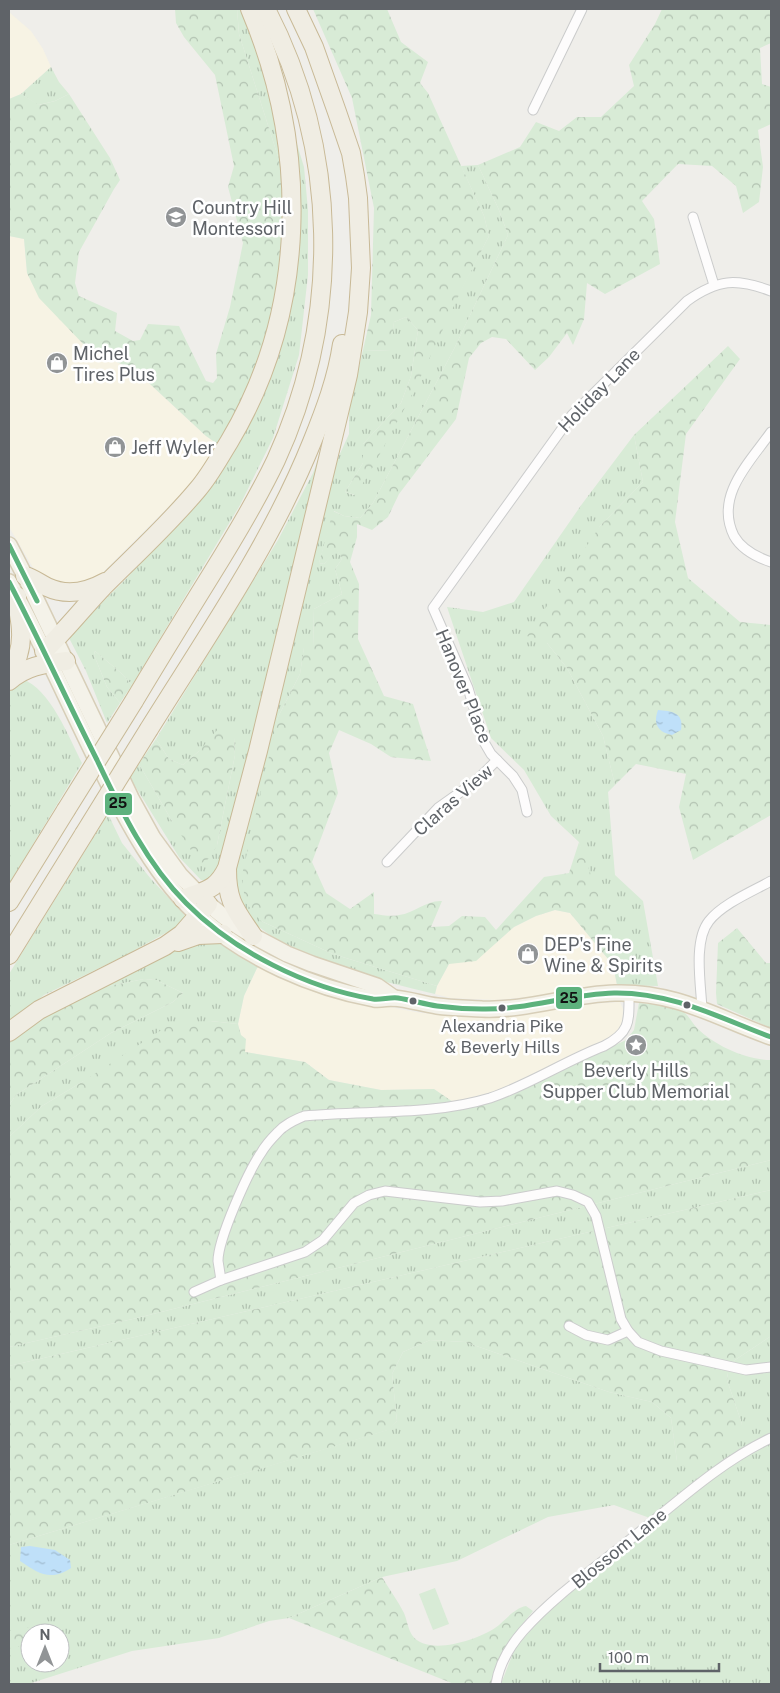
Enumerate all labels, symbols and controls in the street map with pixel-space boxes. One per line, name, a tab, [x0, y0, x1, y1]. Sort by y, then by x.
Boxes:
place label: Country Hill Montessori	[192, 197, 292, 239]
school or university icon: Country Hill Montessori	[164, 205, 188, 229]
place label: Michel Tires Plus	[73, 343, 155, 385]
street label: Holiday Lane	[554, 344, 644, 436]
shop icon: Michel Tires Plus	[45, 351, 69, 375]
shop icon: Jeff Wyler	[103, 435, 127, 459]
place label: Jeff Wyler	[131, 437, 215, 458]
street label: Hanover Place	[432, 626, 496, 746]
street label: Claras View	[409, 760, 497, 840]
line badge: 25	[104, 792, 133, 816]
text: 25	[109, 795, 127, 811]
place label: DEP's Fine Wine & Spirits	[544, 934, 663, 976]
shop icon: DEP's Fine Wine & Spirits	[516, 942, 540, 966]
line badge: 25	[555, 986, 583, 1010]
text: 25	[560, 990, 578, 1006]
unlabelled marker	[408, 996, 418, 1006]
unlabelled marker	[682, 1000, 692, 1010]
marker: Alexandria Pike & Beverly Hills	[497, 1003, 507, 1013]
place label: Alexandria Pike & Beverly Hills	[441, 1016, 563, 1057]
place icon: Beverly Hills Supper Club Memorial	[624, 1033, 648, 1057]
place label: Beverly Hills Supper Club Memorial	[542, 1060, 730, 1102]
street label: Blossom Lane	[567, 1503, 671, 1593]
north arrow	[20, 1623, 70, 1673]
text: N	[40, 1627, 50, 1643]
scale bar	[600, 1640, 719, 1672]
text: 100 m	[608, 1649, 649, 1666]

